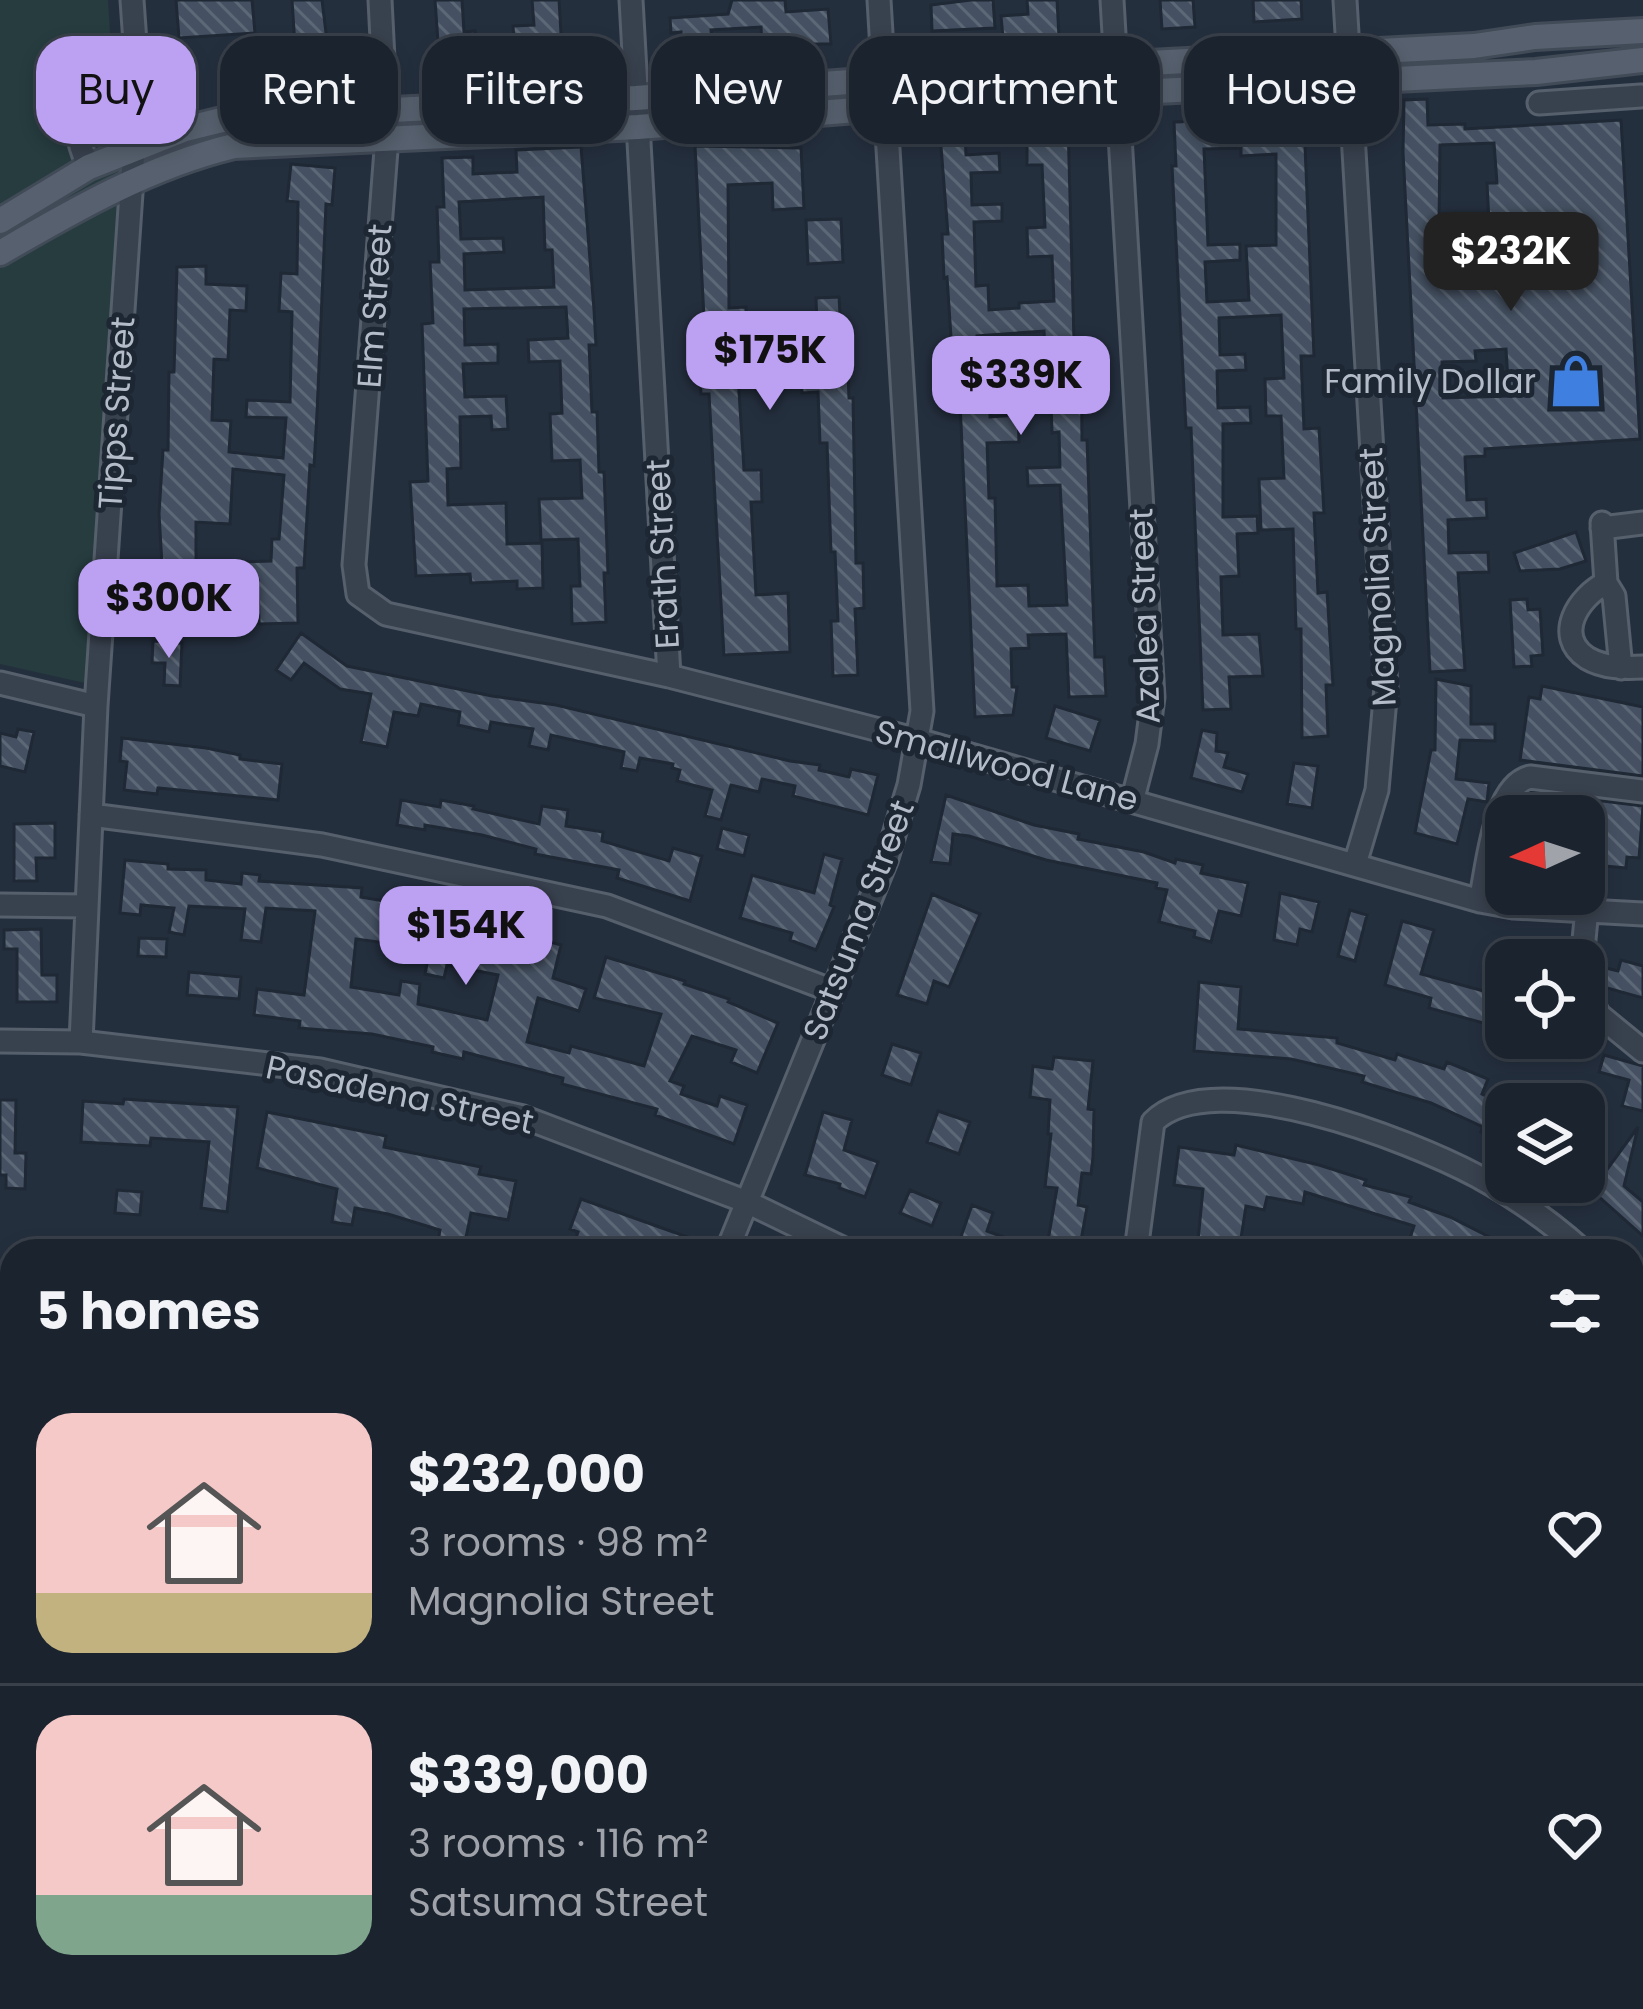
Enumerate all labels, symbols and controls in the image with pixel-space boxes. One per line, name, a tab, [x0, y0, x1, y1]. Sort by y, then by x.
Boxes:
chip: Buy	[36, 36, 196, 144]
chip: Rent	[220, 36, 398, 144]
chip: Filters	[422, 36, 627, 144]
chip: New	[651, 36, 825, 144]
chip: Apartment	[849, 36, 1160, 144]
chip: House	[1184, 36, 1399, 144]
pin: $232K	[1427, 212, 1595, 314]
street label: Elm Street	[345, 222, 404, 390]
text: $232K	[1451, 223, 1571, 278]
pin: $175K	[686, 311, 854, 413]
street label: Tipps Street	[86, 315, 147, 511]
text: $175K	[713, 322, 827, 377]
pin: $339K	[937, 336, 1105, 438]
text: $339K	[959, 347, 1083, 402]
shop icon: Family Dollar	[1547, 352, 1605, 410]
place label: Family Dollar	[1324, 358, 1536, 405]
street label: Magnolia Street	[1347, 446, 1408, 708]
street label: Erath Street	[634, 458, 691, 650]
street label: Azalea Street	[1117, 507, 1172, 725]
pin: $300K	[85, 559, 253, 661]
text: $300K	[105, 570, 233, 625]
street label: Smallwood Lane	[870, 708, 1144, 823]
street label: Satsuma Street	[791, 793, 926, 1047]
north arrow	[1485, 795, 1605, 915]
map controls	[1485, 795, 1605, 1203]
pin: $154K	[382, 886, 550, 988]
text: $154K	[406, 897, 526, 952]
button: locate	[1485, 939, 1605, 1059]
street label: Pasadena Street	[262, 1043, 538, 1146]
button: layers	[1485, 1083, 1605, 1203]
text: 5 homes	[36, 1275, 261, 1347]
icon: filters	[1542, 1278, 1608, 1344]
text: $232,000	[408, 1438, 645, 1510]
icon: home	[132, 1461, 276, 1605]
icon: heart	[1542, 1500, 1608, 1566]
text: 3 rooms · 98 m²	[408, 1515, 708, 1570]
text: Magnolia Street	[408, 1574, 714, 1629]
text: $339,000	[408, 1739, 649, 1811]
icon: home	[132, 1763, 276, 1907]
icon: heart	[1542, 1802, 1608, 1868]
text: 3 rooms · 116 m²	[408, 1816, 709, 1871]
text: Satsuma Street	[408, 1875, 708, 1930]

